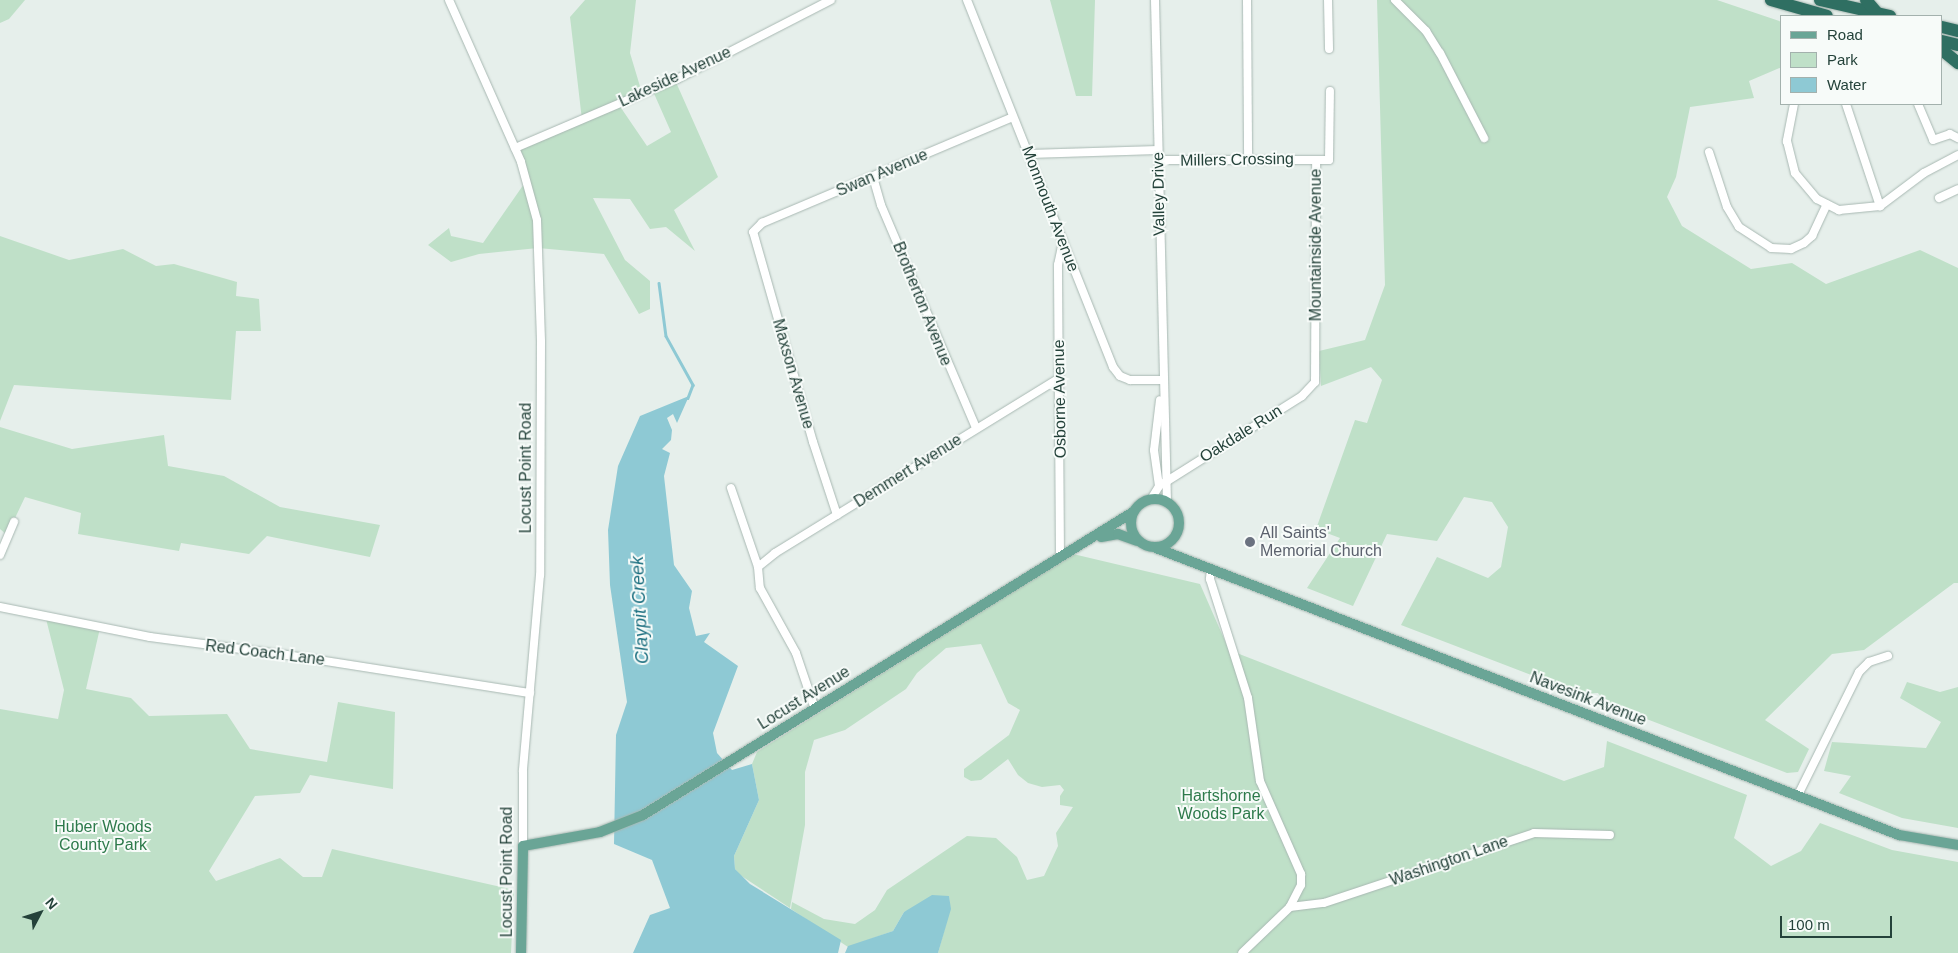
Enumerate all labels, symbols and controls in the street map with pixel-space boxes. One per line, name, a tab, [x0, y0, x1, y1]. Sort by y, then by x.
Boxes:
legend	[1780, 15, 1943, 105]
text: Road	[1827, 26, 1863, 43]
street label: Lakeside Avenue	[615, 42, 735, 112]
text: Park	[1827, 51, 1858, 68]
text: Water	[1827, 76, 1866, 93]
street label: Monmouth Avenue	[1017, 143, 1083, 275]
street label: Swan Avenue	[833, 145, 931, 201]
street label: Millers Crossing	[1180, 149, 1294, 171]
street label: Valley Drive	[1149, 152, 1169, 236]
street label: Mountainside Avenue	[1306, 168, 1326, 322]
street label: Brotherton Avenue	[888, 239, 956, 369]
street label: Maxson Avenue	[768, 316, 818, 432]
street label: Osborne Avenue	[1049, 339, 1071, 459]
street label: Oakdale Run	[1196, 401, 1286, 467]
street label: Locust Point Road	[516, 403, 536, 533]
street label: Demmert Avenue	[850, 430, 966, 512]
place label: All Saints' Memorial Church	[1260, 523, 1382, 561]
marker: All Saints' Memorial Church	[1244, 536, 1256, 548]
water label: Claypit Creek	[626, 555, 654, 665]
street label: Red Coach Lane	[204, 636, 326, 670]
street label: Locust Avenue	[754, 662, 854, 734]
street label: Navesink Avenue	[1527, 668, 1649, 730]
park label: Hartshorne Woods Park	[1178, 786, 1264, 824]
street label: Locust Point Road	[497, 807, 517, 937]
park label: Huber Woods County Park	[54, 817, 152, 855]
street label: Washington Lane	[1387, 832, 1511, 890]
north arrow	[15, 888, 65, 938]
text: N	[42, 894, 61, 912]
scale bar	[1783, 906, 1896, 938]
text: 100 m	[1788, 916, 1830, 933]

